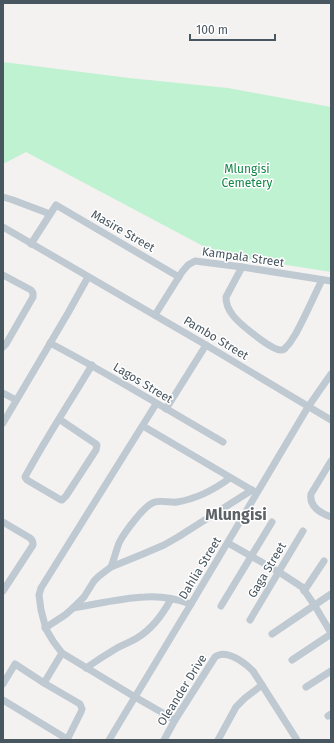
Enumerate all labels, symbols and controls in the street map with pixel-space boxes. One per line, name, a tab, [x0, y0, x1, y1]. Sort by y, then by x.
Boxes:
scale bar	[190, 16, 275, 42]
text: 100 m	[196, 23, 228, 37]
park label: Mlungisi Cemetery	[221, 162, 273, 190]
street label: Masire Street	[89, 207, 158, 255]
street label: Kampala Street	[201, 244, 286, 270]
street label: Pambo Street	[181, 313, 251, 363]
street label: Lagos Street	[111, 360, 176, 407]
district label: Mlungisi	[205, 505, 267, 524]
street label: Dahlia Street	[176, 534, 224, 602]
street label: Gaga Street	[245, 539, 289, 600]
street label: Oleander Drive	[154, 652, 210, 728]

